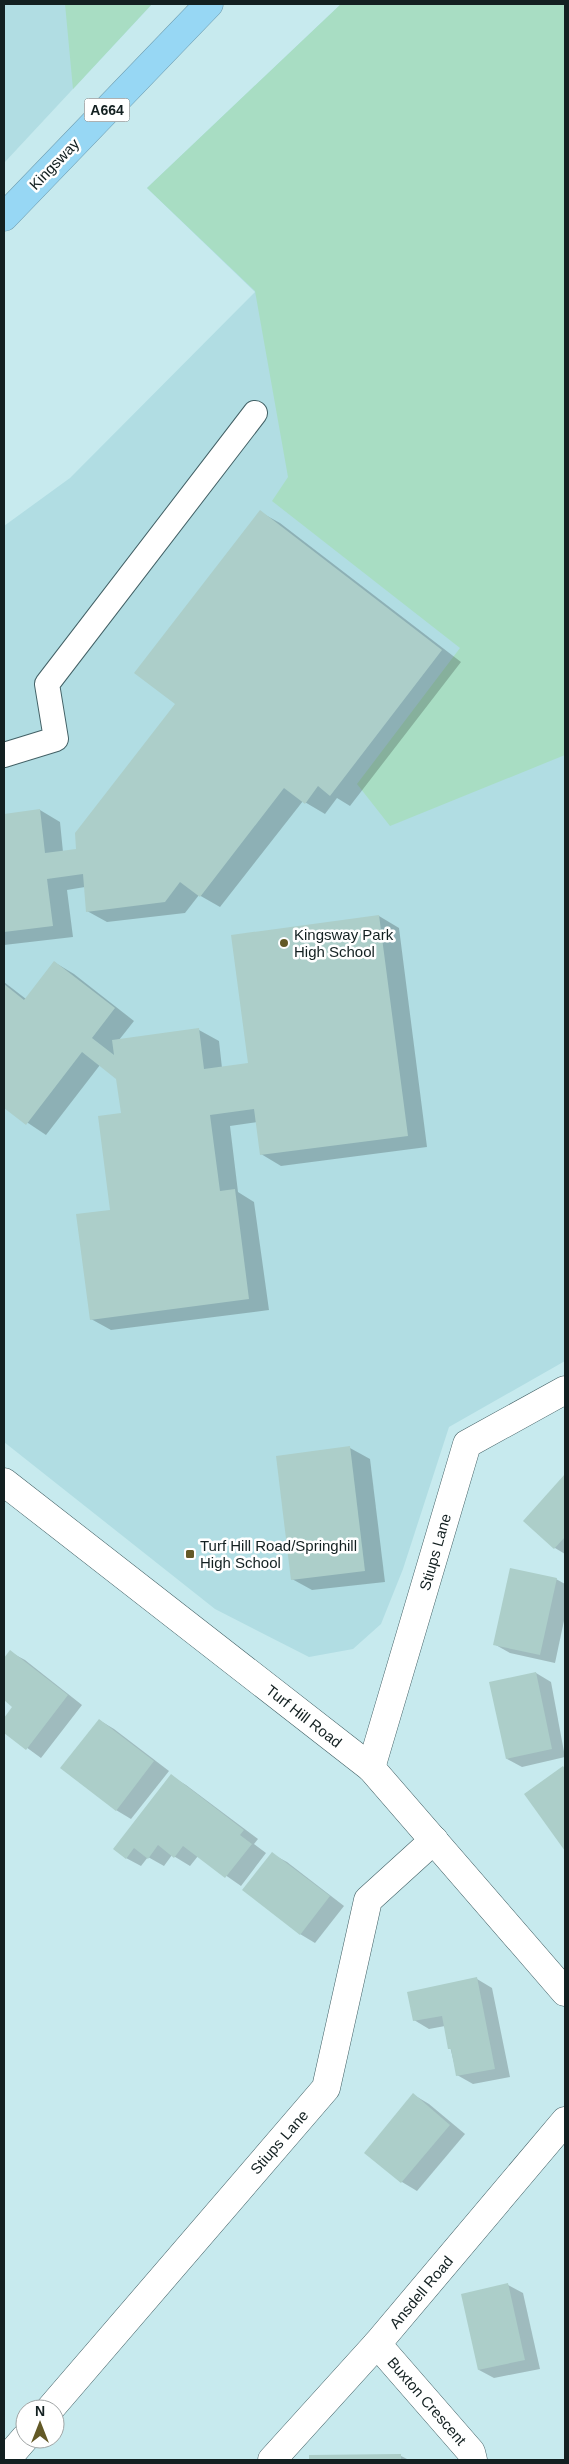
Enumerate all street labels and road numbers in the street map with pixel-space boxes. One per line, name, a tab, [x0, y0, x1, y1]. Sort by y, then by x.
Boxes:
road number: A664	[84, 98, 130, 122]
street label: Kingsway	[26, 135, 83, 193]
street label: Stiups Lane	[416, 1512, 454, 1592]
street label: Turf Hill Road	[263, 1681, 345, 1751]
street label: Stiups Lane	[247, 2107, 311, 2177]
street label: Ansdell Road	[386, 2252, 456, 2332]
street label: Buxton Crescent	[384, 2354, 470, 2449]

